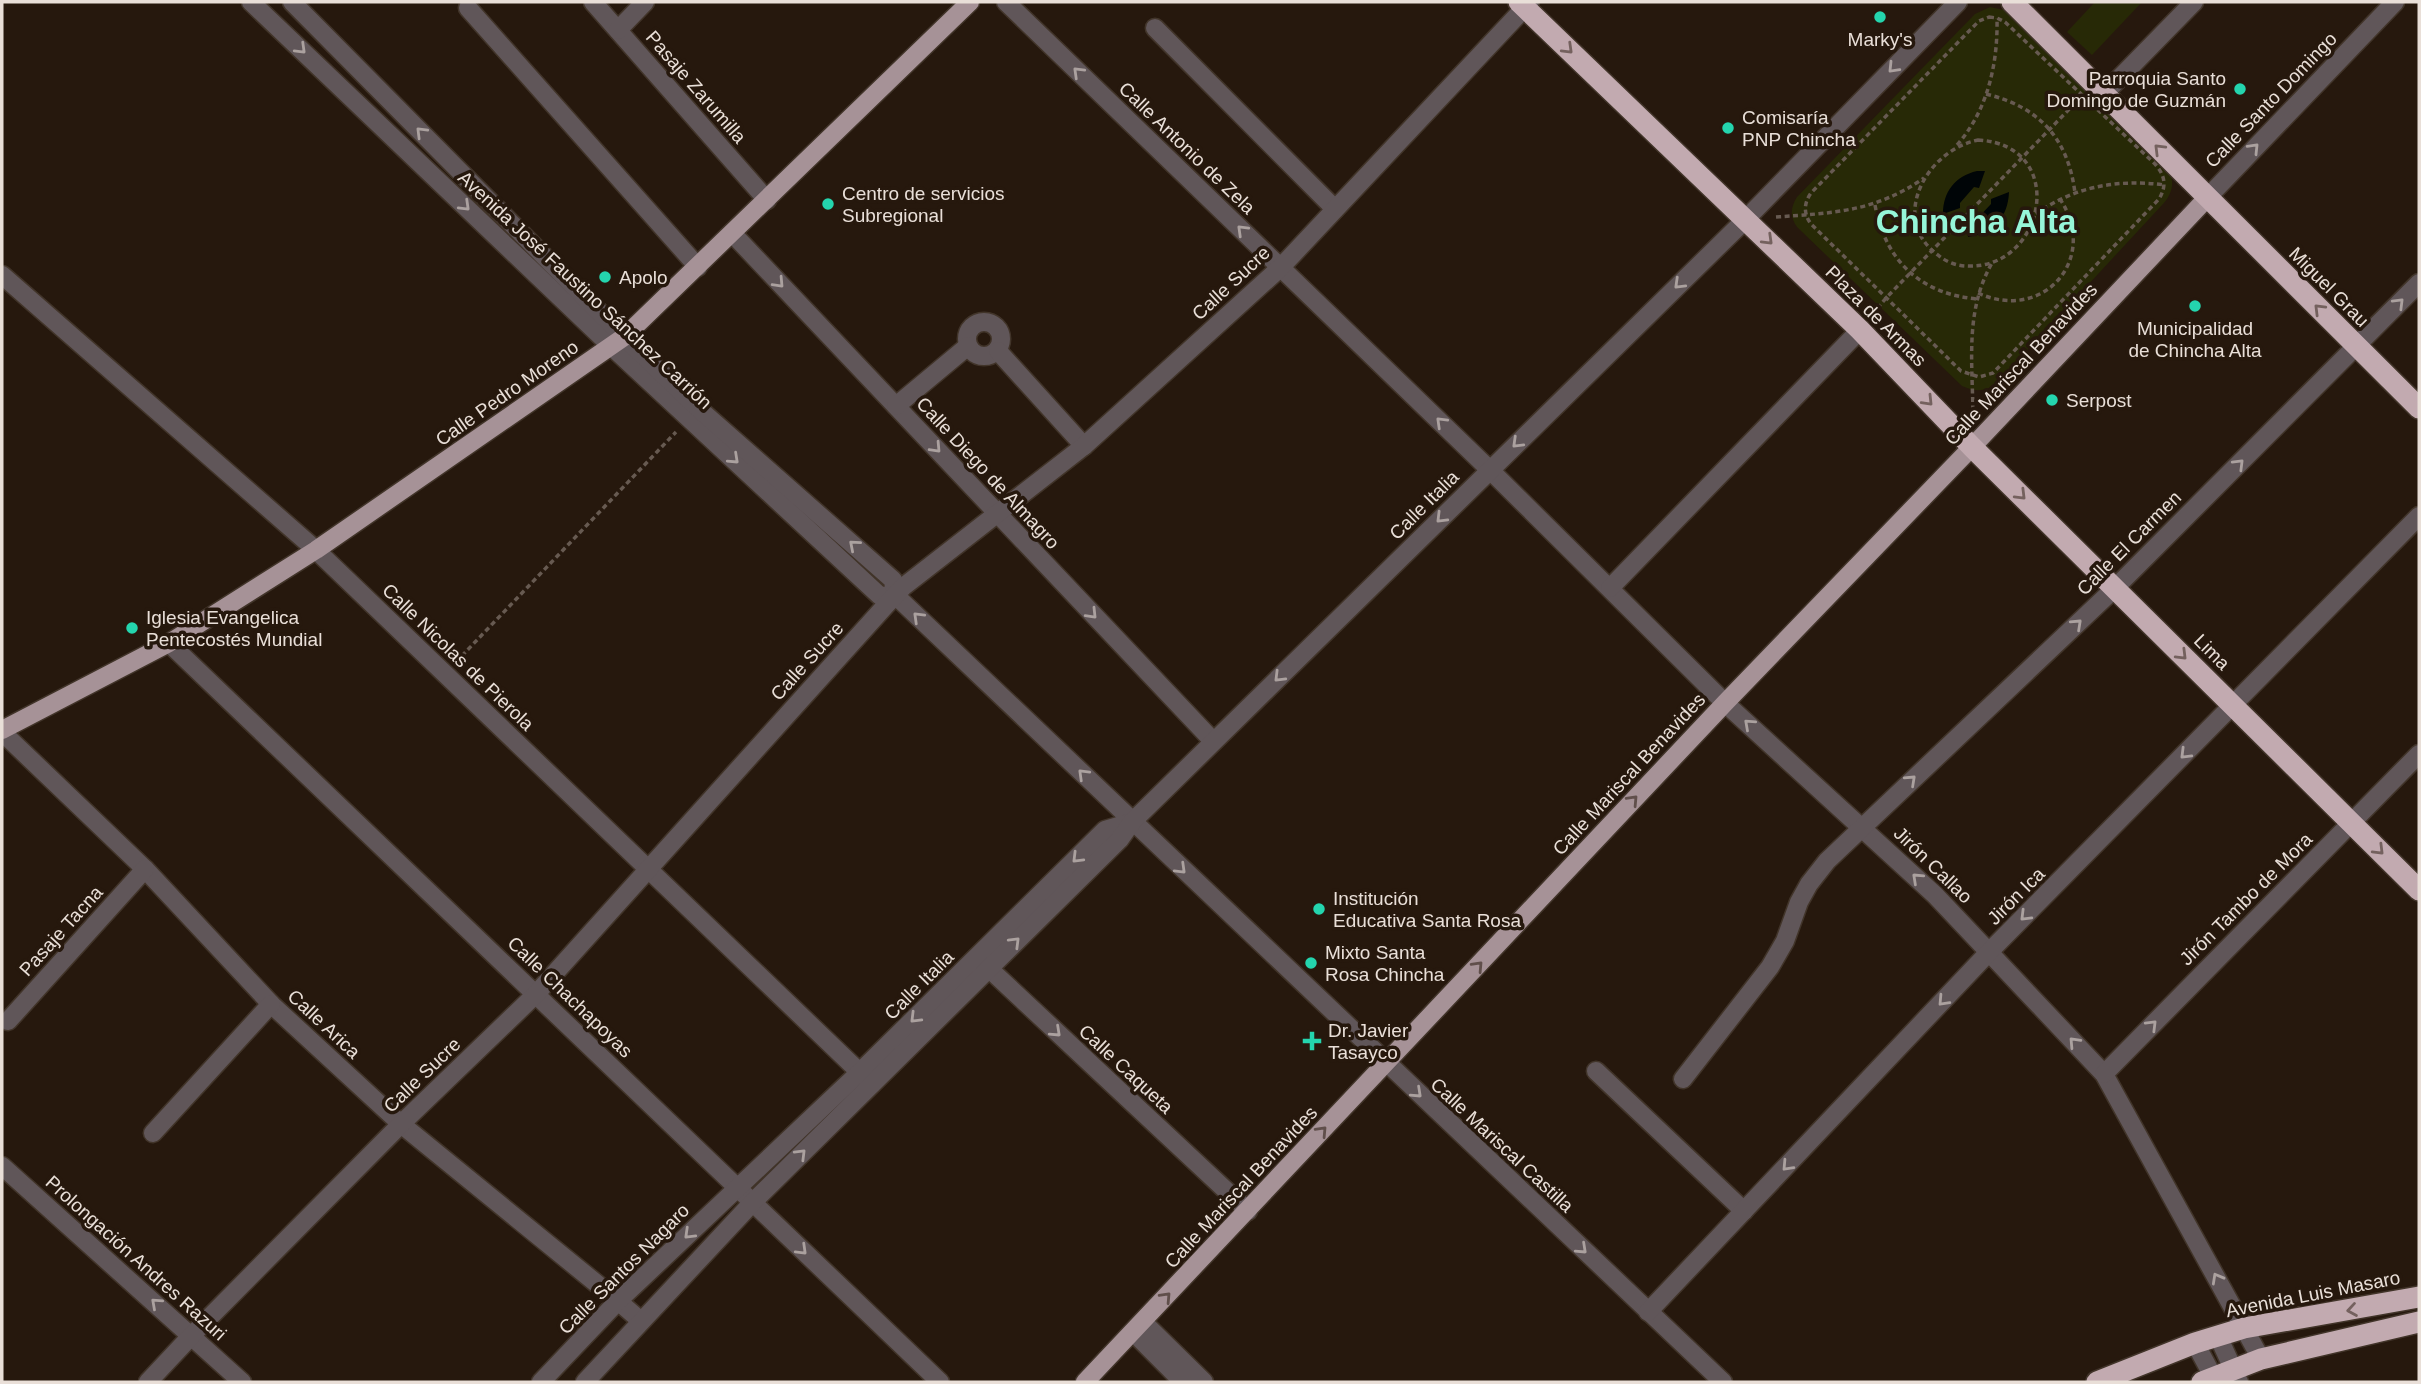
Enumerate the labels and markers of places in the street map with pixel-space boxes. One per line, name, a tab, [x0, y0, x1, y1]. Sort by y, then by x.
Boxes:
marker: Marky's	[1872, 9, 1888, 25]
place label: Marky's	[1848, 29, 1912, 50]
place label: Parroquia Santo Domingo de Guzmán	[2046, 68, 2226, 111]
marker: Parroquia Santo Domingo de Guzmán	[2232, 81, 2248, 97]
place label: Comisaría PNP Chincha	[1742, 107, 1856, 150]
marker: Comisaría PNP Chincha	[1720, 120, 1736, 136]
place label: Centro de servicios Subregional	[842, 183, 1005, 226]
marker: Centro de servicios Subregional	[820, 196, 836, 212]
place label: Apolo	[619, 267, 668, 288]
marker: Apolo	[597, 269, 613, 285]
marker: Municipalidad de Chincha Alta	[2187, 298, 2203, 314]
place label: Municipalidad de Chincha Alta	[2128, 318, 2262, 361]
place label: Serpost	[2066, 390, 2132, 411]
marker: Serpost	[2044, 392, 2060, 408]
place label: Iglesia Evangelica Pentecostés Mundial	[146, 607, 322, 650]
marker: Iglesia Evangelica Pentecostés Mundial	[124, 620, 140, 636]
place label: Institución Educativa Santa Rosa	[1333, 888, 1521, 931]
marker: Institución Educativa Santa Rosa	[1311, 901, 1327, 917]
place label: Mixto Santa Rosa Chincha	[1325, 942, 1445, 985]
marker: Mixto Santa Rosa Chincha	[1303, 955, 1319, 971]
place label: Dr. Javier Tasayco	[1328, 1020, 1409, 1063]
marker: Dr. Javier Tasayco	[1302, 1031, 1322, 1051]

